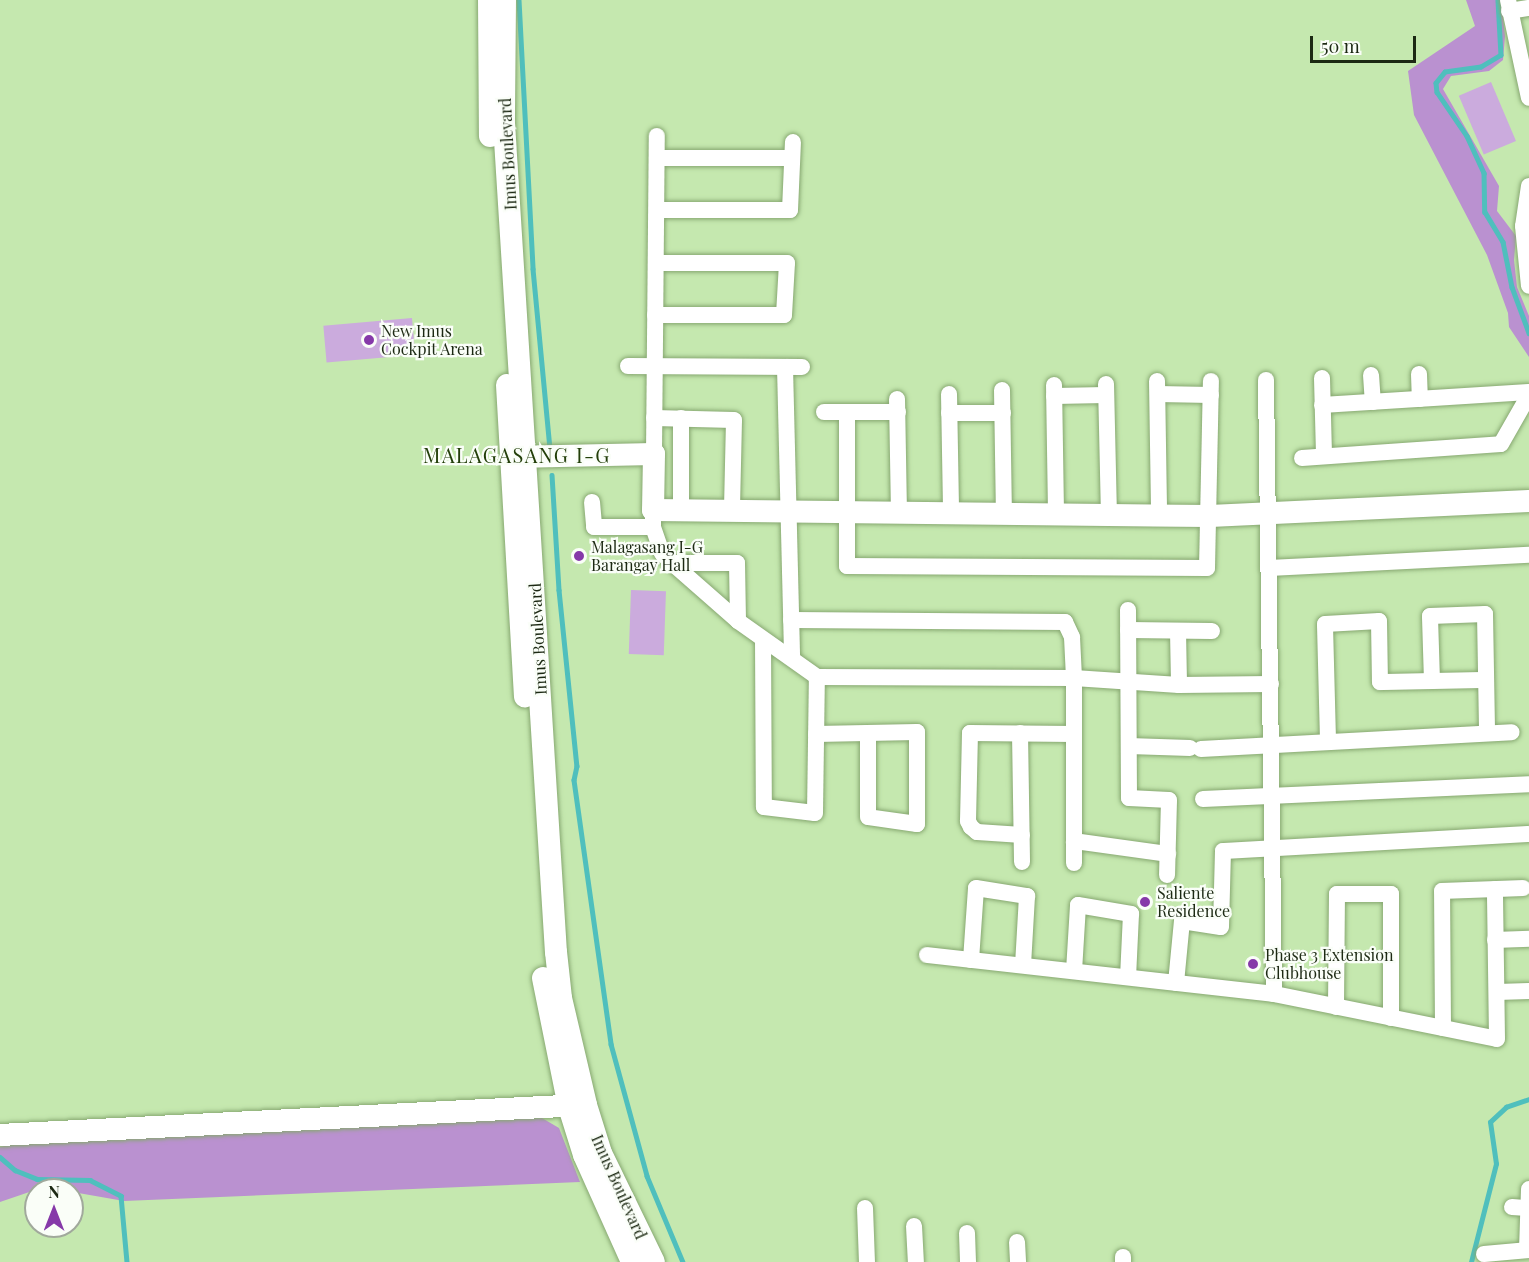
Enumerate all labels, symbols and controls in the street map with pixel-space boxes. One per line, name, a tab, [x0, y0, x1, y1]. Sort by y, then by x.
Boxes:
scale bar	[1313, 24, 1420, 62]
text: 50 m	[1321, 34, 1360, 58]
street label: Imus Boulevard	[495, 97, 521, 211]
place label: New Imus Cockpit Arena	[381, 321, 483, 359]
marker: New Imus Cockpit Arena	[362, 333, 376, 347]
district label: MALAGASANG I-G	[423, 442, 611, 466]
place label: Malagasang I-G Barangay Hall	[591, 537, 703, 575]
marker: Malagasang I-G Barangay Hall	[572, 549, 586, 563]
street label: Imus Boulevard	[525, 582, 551, 696]
place label: Saliente Residence	[1157, 883, 1230, 921]
marker: Saliente Residence	[1138, 895, 1152, 909]
place label: Phase 3 Extension Clubhouse	[1265, 945, 1394, 983]
marker: Phase 3 Extension Clubhouse	[1246, 957, 1260, 971]
street label: Imus Boulevard	[587, 1132, 651, 1242]
north arrow	[24, 1178, 84, 1238]
text: N	[48, 1181, 60, 1202]

